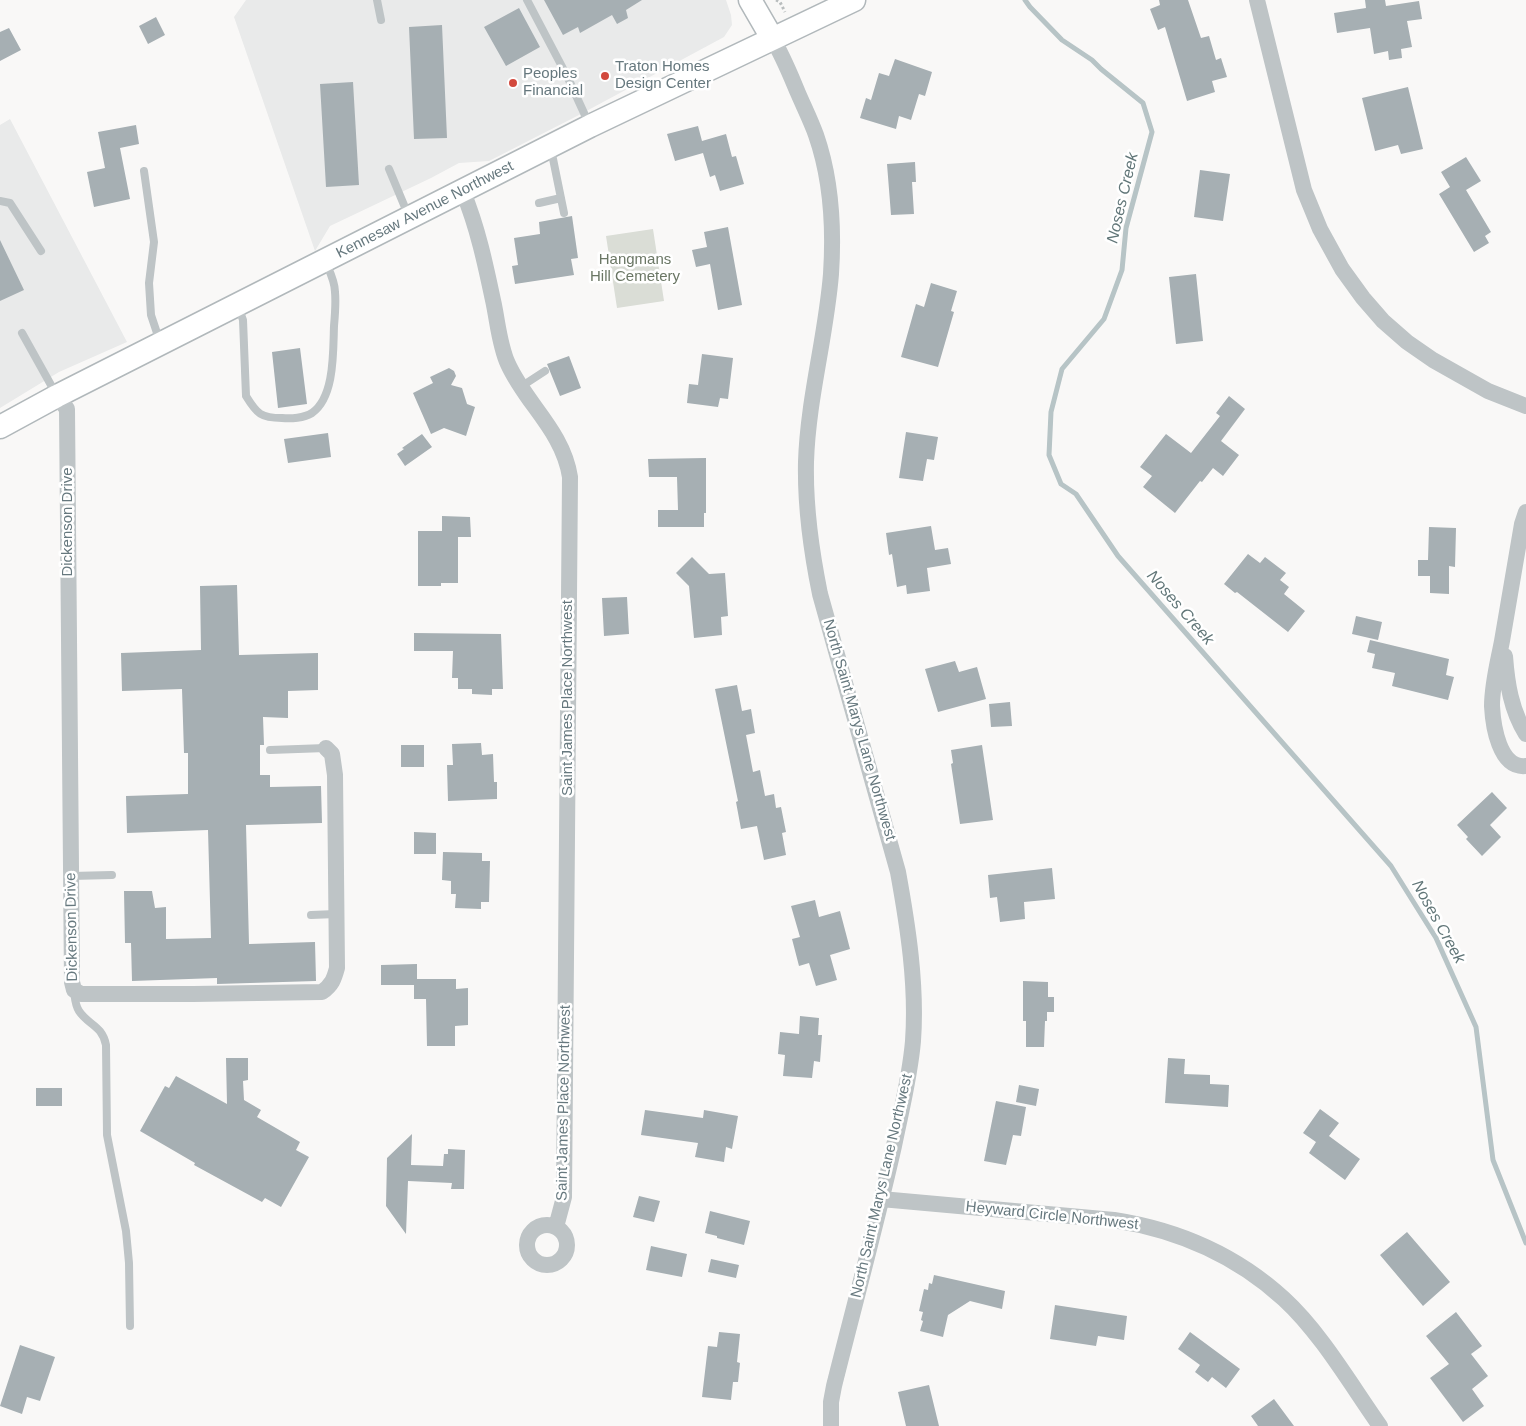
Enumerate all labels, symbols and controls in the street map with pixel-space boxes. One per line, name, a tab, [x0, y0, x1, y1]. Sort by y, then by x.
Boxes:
place label: Traton Homes Design Center	[615, 58, 711, 93]
place label: Peoples Financial	[523, 65, 583, 100]
marker: Traton Homes Design Center	[599, 70, 611, 82]
marker: Peoples Financial	[507, 77, 519, 89]
water label: Noses Creek	[1103, 151, 1143, 245]
street label: Kennesaw Avenue Northwest	[333, 157, 517, 263]
park label: Hangmans Hill Cemetery	[590, 251, 680, 286]
street label: Dickenson Drive	[59, 467, 77, 577]
water label: Noses Creek	[1142, 567, 1218, 649]
street label: Saint James Place Northwest	[559, 600, 577, 796]
street label: North Saint Marys Lane Northwest	[819, 617, 899, 843]
street label: Dickenson Drive	[62, 872, 82, 982]
water label: Noses Creek	[1407, 877, 1469, 967]
street label: Saint James Place Northwest	[553, 1005, 575, 1201]
street label: North Saint Marys Lane Northwest	[847, 1072, 917, 1300]
street label: Heyward Circle Northwest	[965, 1198, 1139, 1234]

